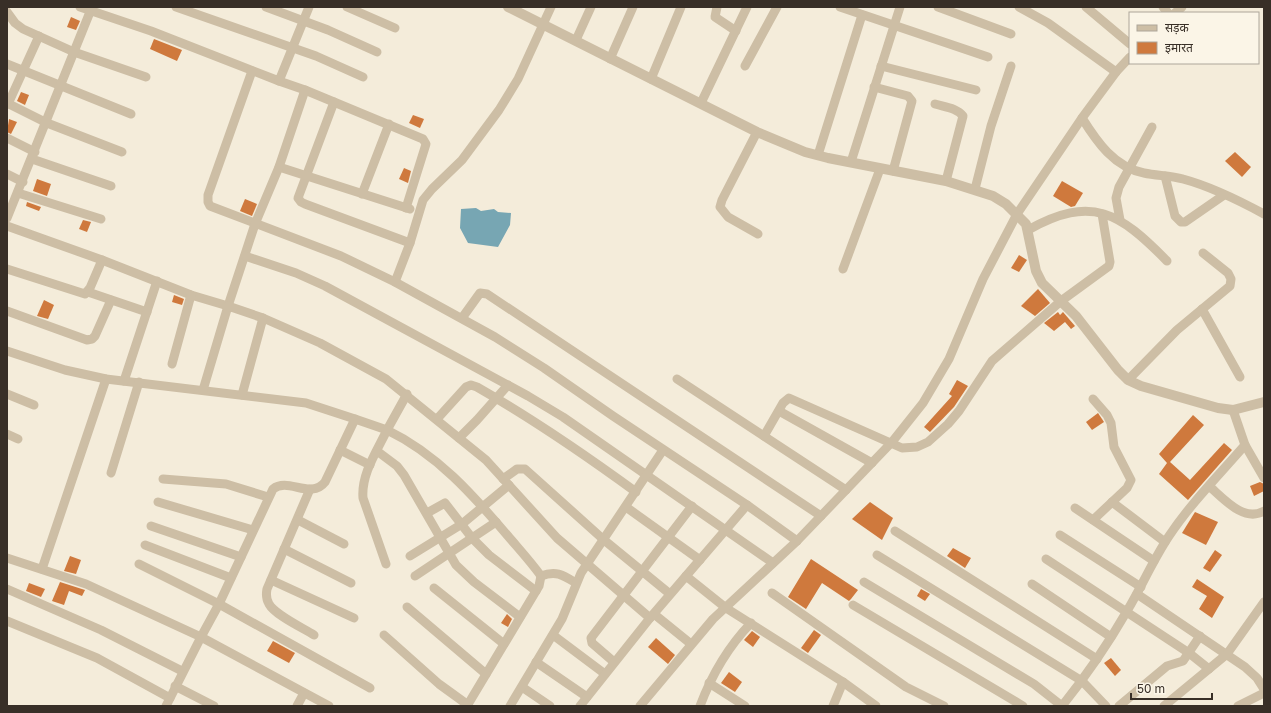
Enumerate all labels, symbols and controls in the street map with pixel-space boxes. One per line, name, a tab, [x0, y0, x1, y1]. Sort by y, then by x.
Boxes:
legend	[1129, 12, 1259, 64]
text: सड़क	[1165, 20, 1190, 35]
text: इमारत	[1165, 40, 1194, 55]
scale bar	[1131, 675, 1212, 701]
text: 50 m	[1137, 681, 1165, 696]

